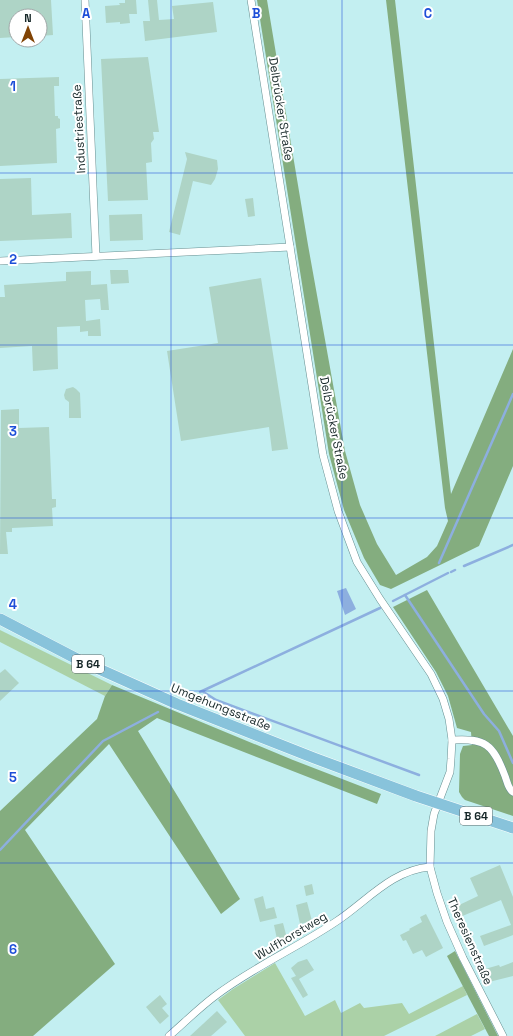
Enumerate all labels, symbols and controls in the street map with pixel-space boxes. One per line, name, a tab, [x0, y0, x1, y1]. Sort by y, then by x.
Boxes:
text: A	[82, 5, 91, 22]
text: B	[252, 5, 261, 22]
text: C	[424, 5, 432, 22]
north arrow	[8, 8, 48, 48]
text: N	[24, 11, 32, 25]
street label: Delbrücker Straße	[265, 56, 297, 162]
text: 1	[10, 78, 16, 95]
street label: Industriestraße	[69, 84, 89, 174]
text: 2	[9, 251, 17, 268]
street label: Delbrücker Straße	[316, 375, 352, 481]
text: 3	[9, 423, 17, 440]
text: 4	[9, 596, 17, 613]
road number: B 64	[72, 655, 104, 673]
street label: Umgehungsstraße	[169, 680, 273, 734]
text: 5	[9, 769, 17, 786]
road number: B 64	[460, 807, 492, 825]
street label: Theresienstraße	[444, 895, 496, 987]
street label: Wulfhorstweg	[252, 908, 330, 964]
text: 6	[9, 941, 17, 958]

